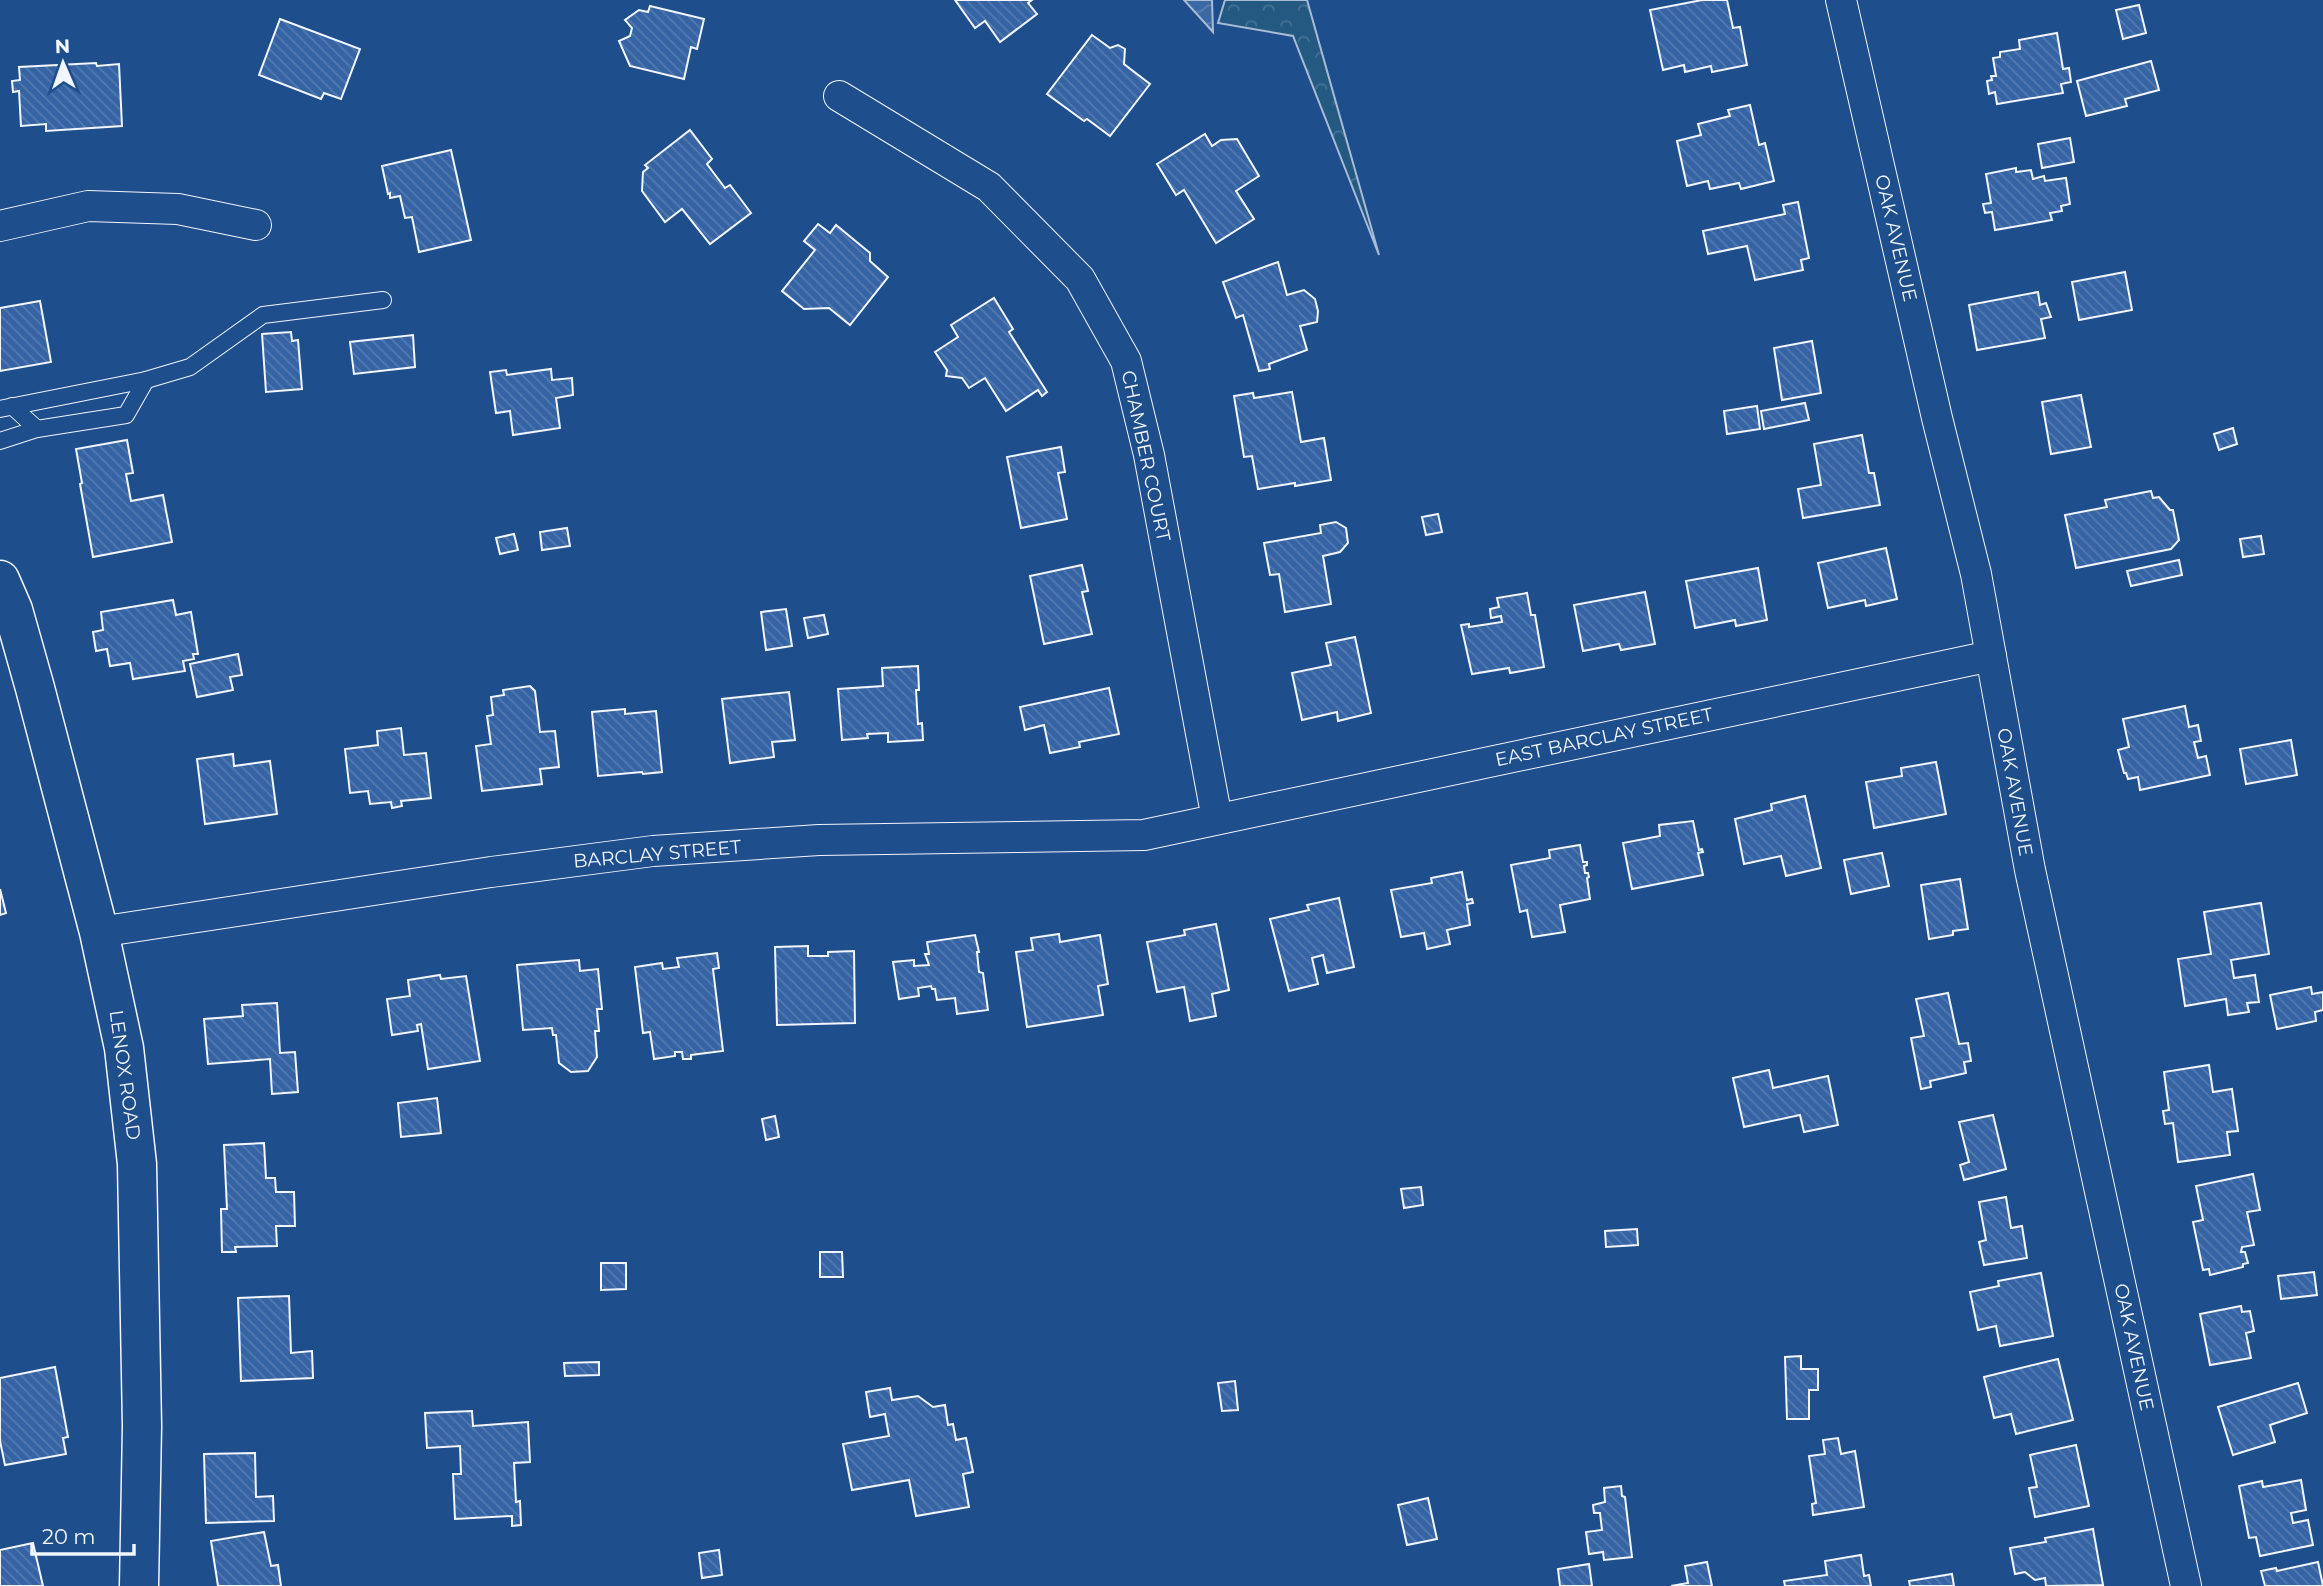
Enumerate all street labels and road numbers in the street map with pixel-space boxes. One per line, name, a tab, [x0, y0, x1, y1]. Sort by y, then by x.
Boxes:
street label: OAK AVENUE	[1870, 172, 1922, 304]
street label: CHAMBER COURT	[1117, 368, 1175, 544]
street label: EAST BARCLAY STREET	[1493, 703, 1715, 771]
street label: OAK AVENUE	[1992, 726, 2038, 858]
street label: BARCLAY STREET	[572, 835, 742, 873]
street label: LENOX ROAD	[104, 1009, 146, 1141]
street label: OAK AVENUE	[2109, 1281, 2159, 1413]

